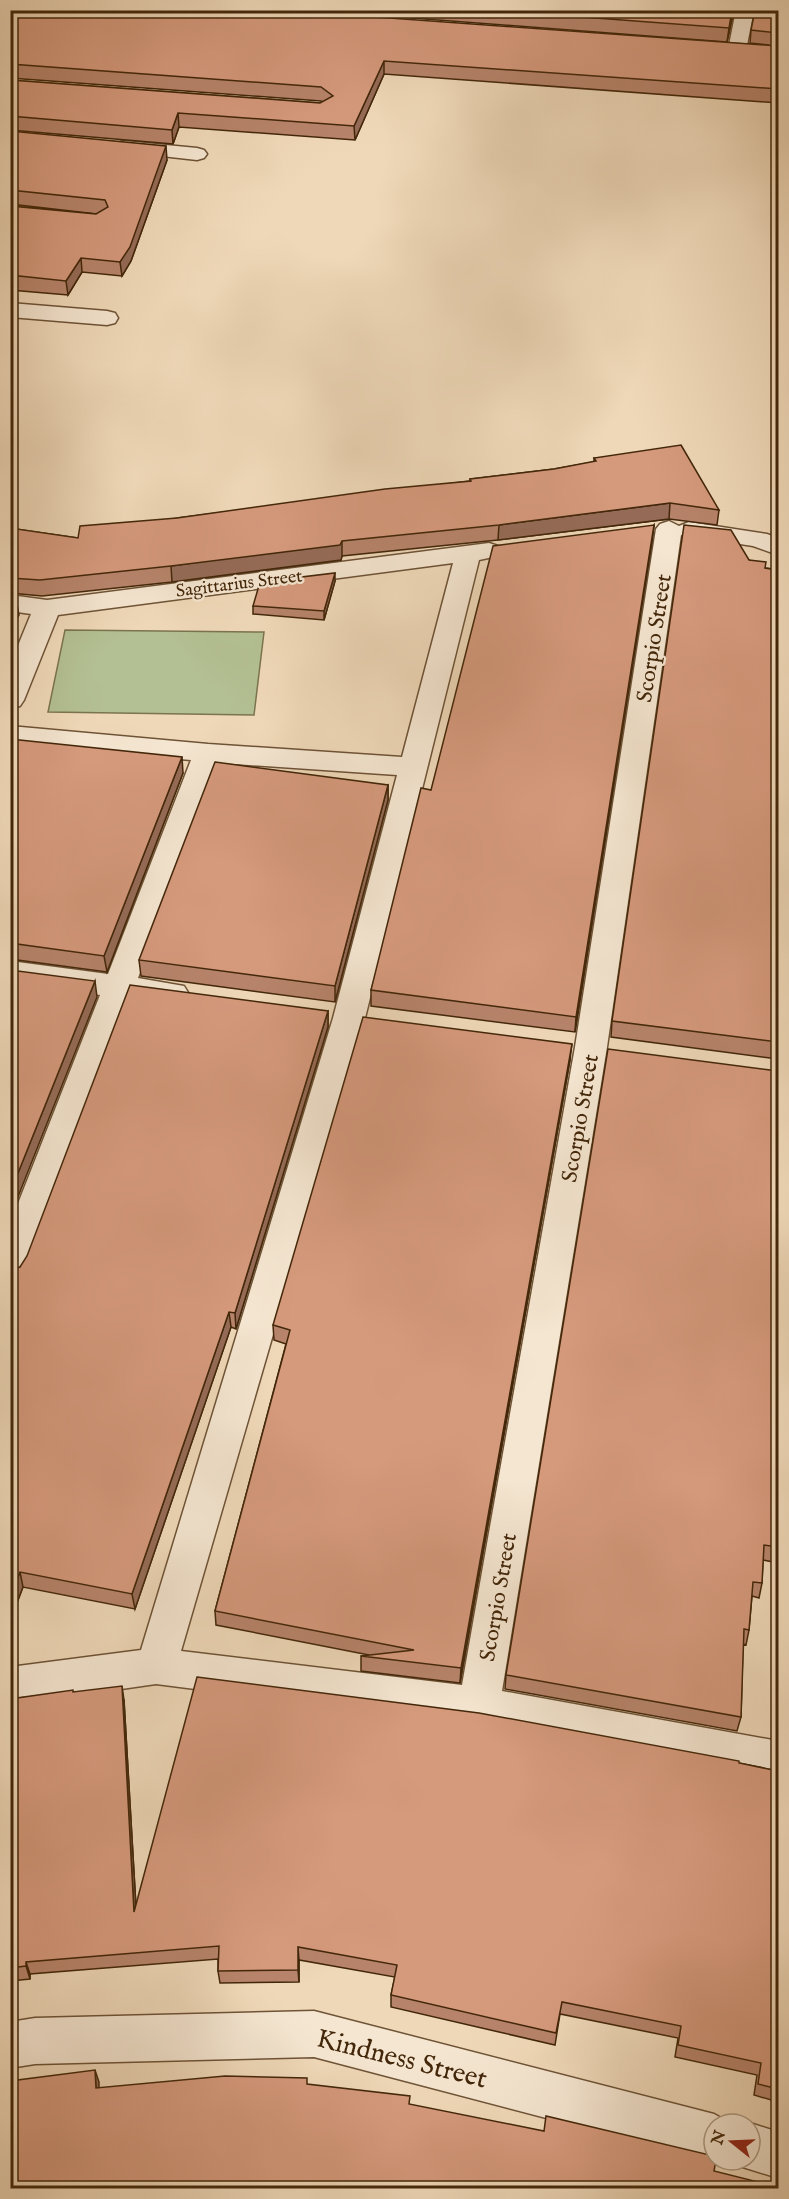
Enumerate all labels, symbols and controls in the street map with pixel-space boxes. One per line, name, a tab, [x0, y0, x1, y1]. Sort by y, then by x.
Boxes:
street label: Sagittarius Street	[175, 565, 304, 604]
street label: Scorpio Street	[631, 572, 679, 704]
street label: Scorpio Street	[556, 1052, 606, 1185]
street label: Scorpio Street	[474, 1531, 524, 1664]
street label: Kindness Street	[313, 2022, 490, 2098]
north arrow	[702, 2112, 762, 2172]
text: N	[708, 2128, 731, 2149]

